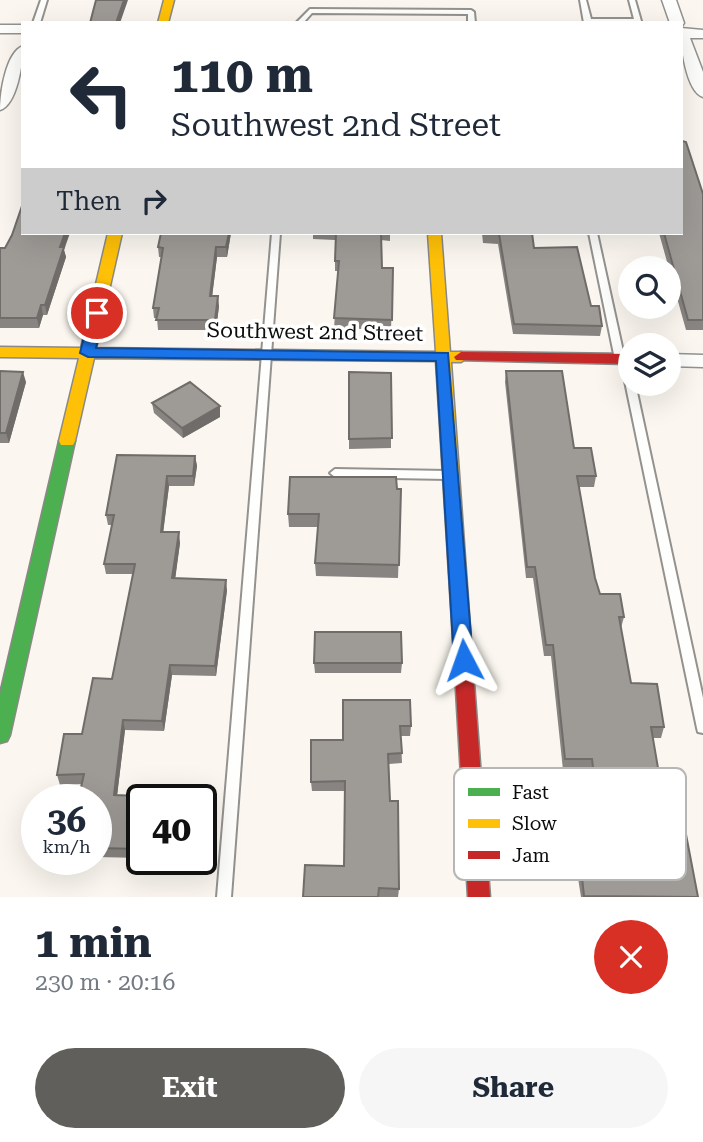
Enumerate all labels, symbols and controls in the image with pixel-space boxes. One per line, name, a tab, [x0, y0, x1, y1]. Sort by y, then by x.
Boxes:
text: 110 m	[171, 47, 313, 104]
icon: left	[56, 49, 147, 140]
text: Southwest 2nd Street	[171, 106, 501, 144]
icon: right	[135, 182, 173, 220]
text: Then	[56, 186, 121, 216]
map controls	[618, 256, 681, 396]
button: search	[618, 256, 681, 319]
pin	[67, 283, 127, 343]
icon: arrive	[78, 294, 116, 332]
street label: Southwest 2nd Street	[207, 318, 424, 346]
button: layers	[618, 333, 681, 396]
position arrow	[427, 623, 501, 697]
legend	[454, 768, 686, 880]
text: Fast	[512, 781, 549, 804]
speed limit sign: 40	[126, 784, 217, 875]
text: 36	[47, 800, 86, 841]
text: Slow	[512, 812, 557, 835]
text: km/h	[42, 836, 91, 857]
text: Jam	[512, 844, 550, 867]
text: 1 min	[35, 918, 152, 967]
button: close	[594, 920, 668, 994]
text: 230 m · 20:16	[35, 969, 175, 996]
button: Exit	[35, 1048, 345, 1128]
button: Share	[359, 1048, 668, 1128]

